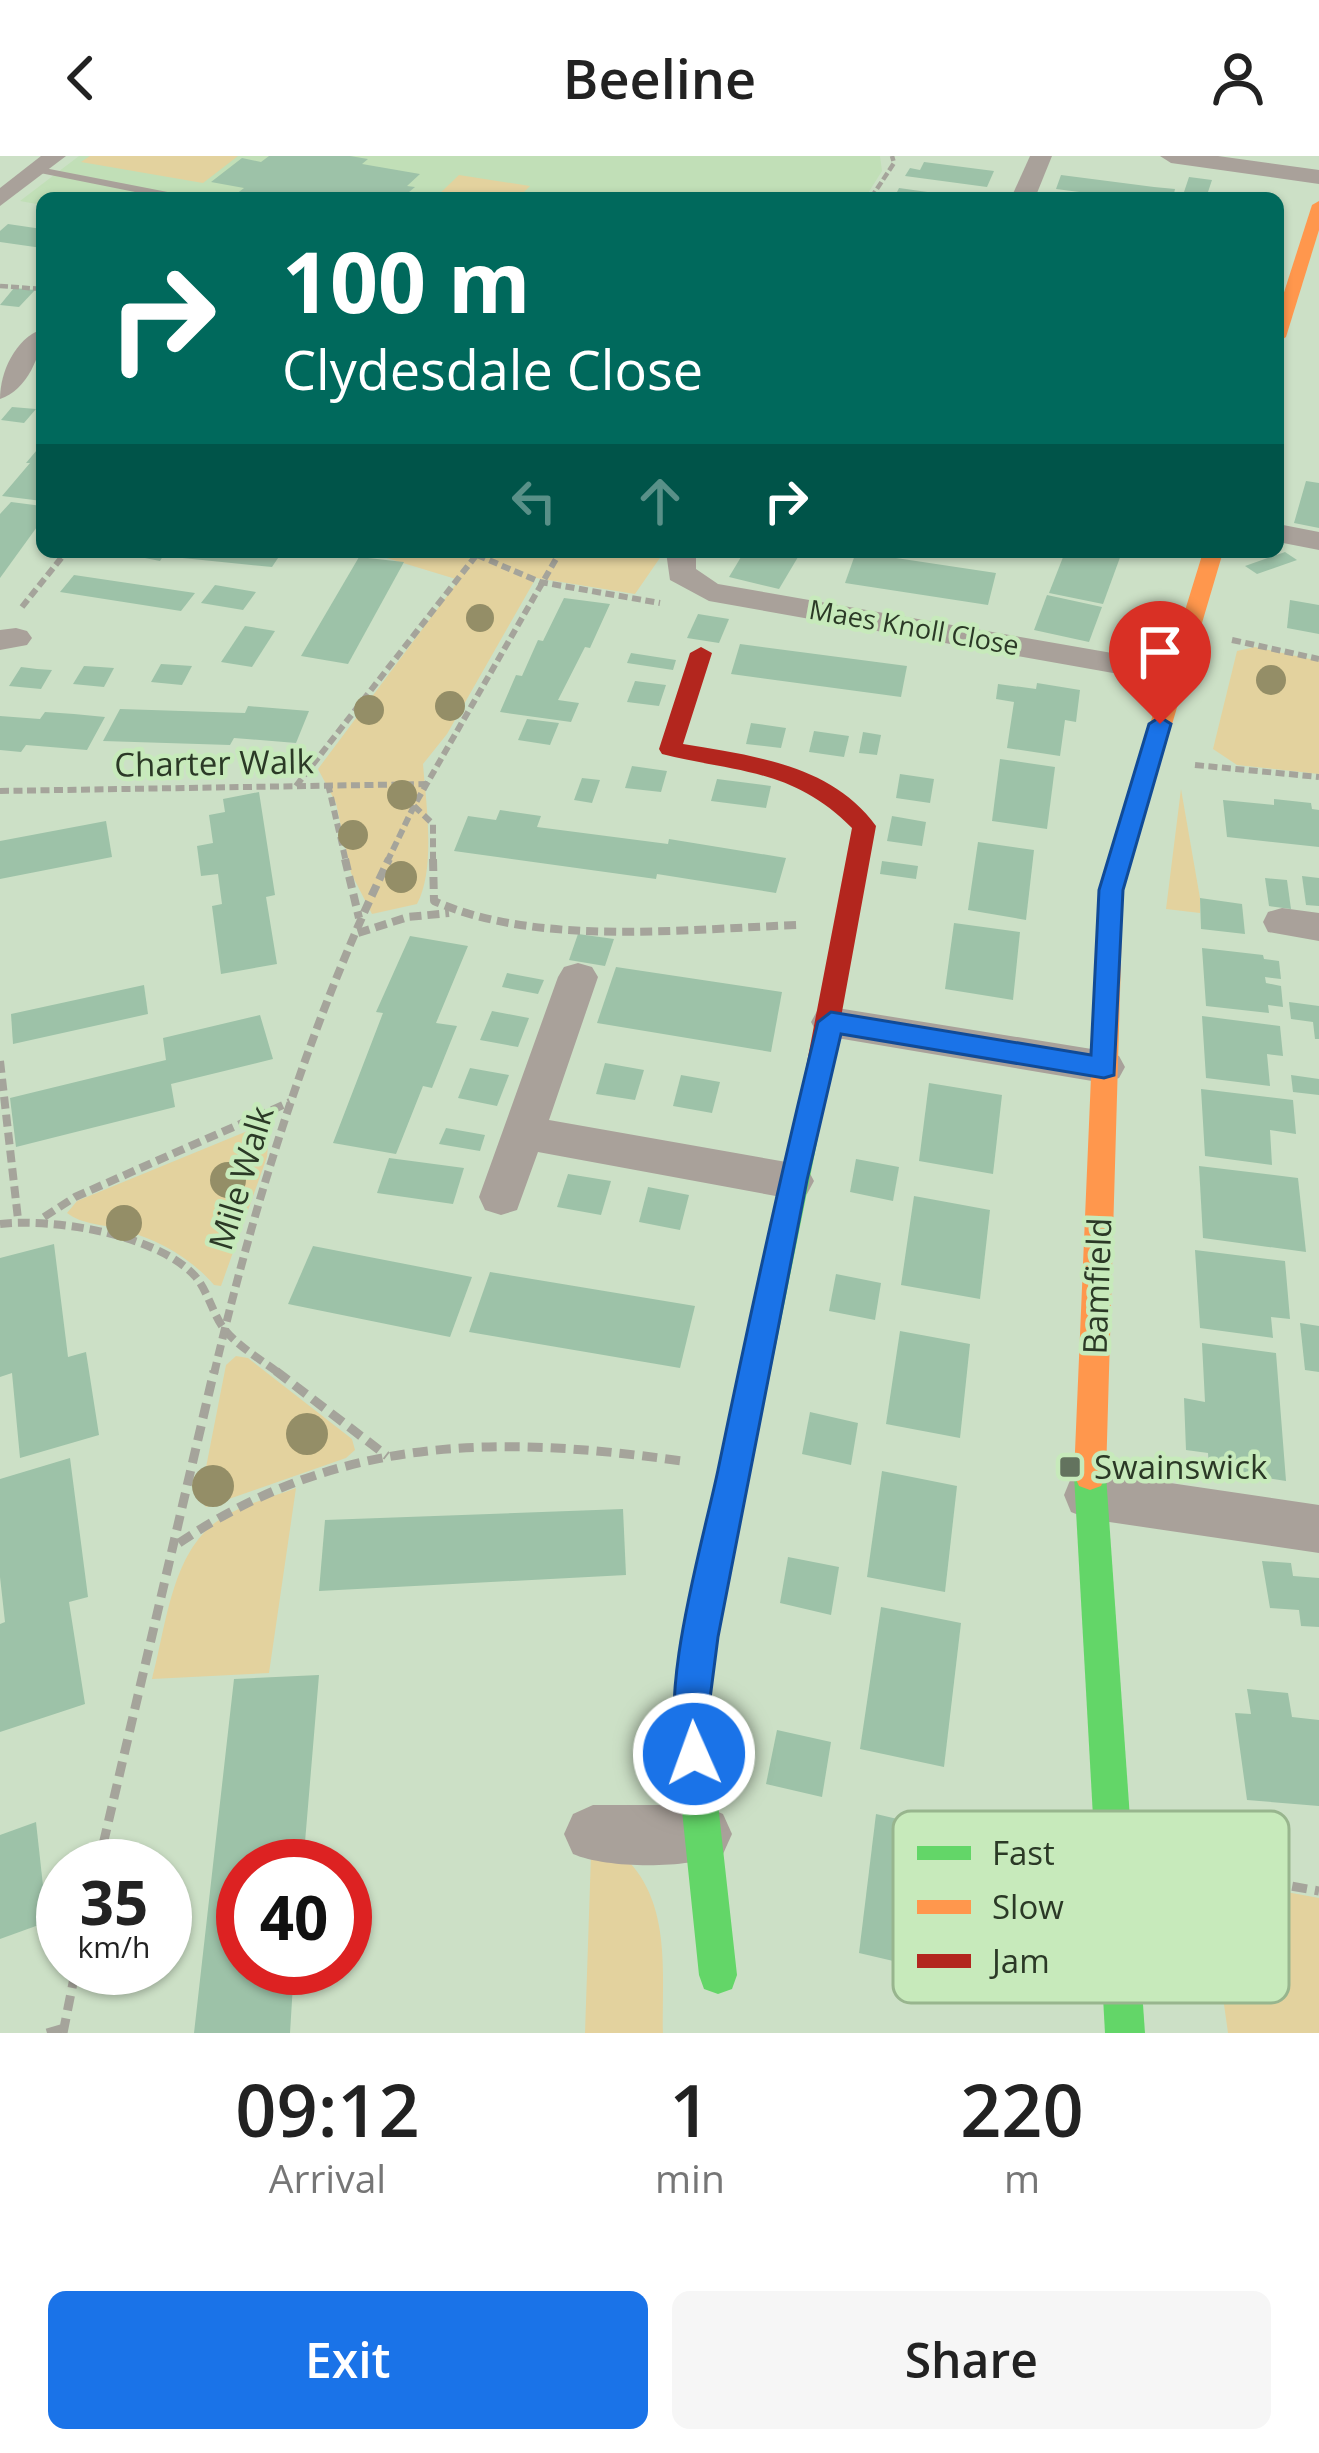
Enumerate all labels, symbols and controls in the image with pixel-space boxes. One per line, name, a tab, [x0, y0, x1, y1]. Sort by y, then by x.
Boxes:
text: Beeline	[563, 41, 756, 115]
icon: back	[48, 45, 114, 111]
icon: person	[1205, 45, 1271, 111]
text: 100 m	[282, 223, 530, 338]
icon: right	[84, 240, 240, 396]
text: Clydesdale Close	[282, 332, 703, 406]
icon: left	[501, 468, 567, 534]
icon: ahead	[627, 468, 693, 534]
icon: right	[753, 468, 819, 534]
street label: Maes Knoll Close	[806, 590, 1022, 663]
pin	[1109, 601, 1211, 724]
icon: arrive	[1127, 619, 1193, 685]
street label: Charter Walk	[114, 738, 315, 787]
street label: Mile Walk	[197, 1100, 284, 1255]
street label: Bamfield	[1072, 1217, 1121, 1355]
place label: Swainswick	[1094, 1444, 1268, 1489]
marker: Swainswick	[1057, 1454, 1083, 1480]
position arrow	[631, 1691, 757, 1817]
legend	[893, 1811, 1289, 2003]
text: Fast	[992, 1830, 1055, 1875]
speed limit sign: 40	[216, 1839, 372, 1995]
text: 35	[80, 1861, 148, 1943]
text: Slow	[992, 1884, 1064, 1929]
text: km/h	[78, 1926, 150, 1967]
text: Jam	[989, 1938, 1050, 1983]
text: 09:12	[235, 2060, 420, 2158]
text: 1	[669, 2060, 711, 2158]
text: 220	[960, 2060, 1084, 2158]
text: Arrival	[269, 2151, 386, 2204]
text: min	[655, 2151, 725, 2204]
text: m	[1004, 2151, 1040, 2204]
button: Exit	[48, 2291, 648, 2429]
button: Share	[672, 2291, 1271, 2429]

